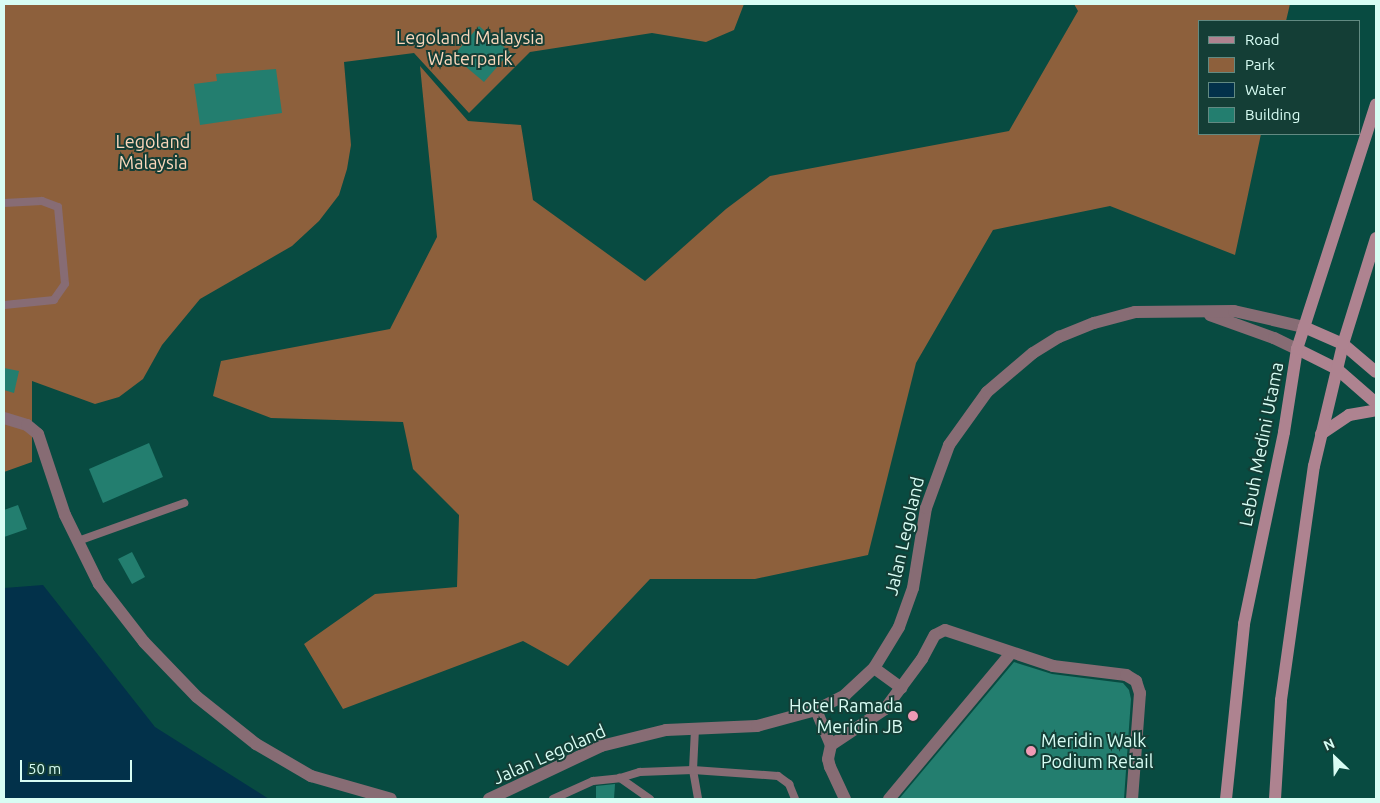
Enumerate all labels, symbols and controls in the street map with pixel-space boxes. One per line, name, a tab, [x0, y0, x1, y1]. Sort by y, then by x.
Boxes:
legend	[1198, 20, 1360, 135]
park label: Legoland Malaysia Waterpark	[396, 27, 544, 70]
text: Road	[1245, 31, 1280, 48]
text: Park	[1245, 56, 1275, 73]
text: Water	[1245, 81, 1286, 98]
text: Building	[1245, 106, 1300, 123]
park label: Legoland Malaysia	[116, 131, 190, 173]
street label: Lebuh Medini Utama	[1234, 360, 1288, 528]
street label: Jalan Legoland	[880, 474, 928, 598]
place label: Hotel Ramada Meridin JB	[789, 695, 903, 738]
marker: Hotel Ramada Meridin JB	[907, 710, 919, 722]
street label: Jalan Legoland	[489, 719, 609, 789]
place label: Meridin Walk Podium Retail	[1041, 730, 1153, 772]
north arrow	[1310, 733, 1360, 783]
text: N	[1321, 735, 1337, 754]
marker: Meridin Walk Podium Retail	[1025, 745, 1037, 757]
scale bar	[22, 750, 135, 782]
text: 50 m	[28, 760, 61, 777]

